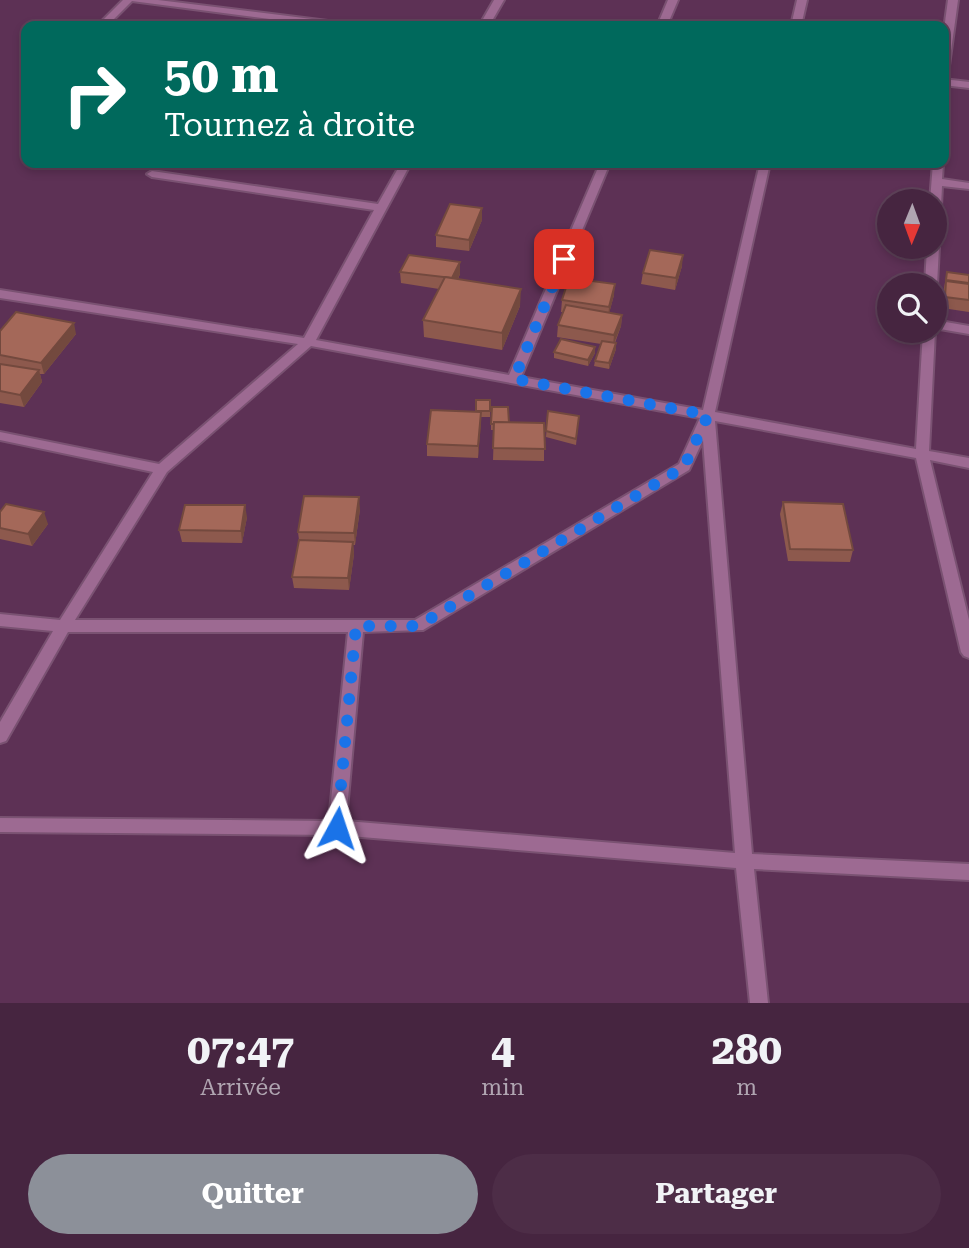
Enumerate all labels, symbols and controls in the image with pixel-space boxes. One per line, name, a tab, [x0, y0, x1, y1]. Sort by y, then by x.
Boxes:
text: 50 m	[164, 47, 279, 104]
icon: right	[49, 49, 140, 140]
text: Tournez à droite	[164, 106, 415, 144]
north arrow	[877, 189, 947, 259]
map controls	[877, 189, 947, 343]
pin	[534, 229, 594, 289]
icon: arrive	[545, 240, 583, 278]
button: search	[877, 273, 947, 343]
position arrow	[300, 791, 374, 865]
text: 07:47	[187, 1025, 294, 1074]
text: 4	[491, 1025, 515, 1074]
text: 280	[711, 1025, 782, 1074]
text: Arrivée	[200, 1074, 281, 1101]
text: min	[481, 1074, 524, 1101]
text: m	[736, 1074, 757, 1101]
button: Quitter	[28, 1154, 478, 1234]
button: Partager	[492, 1154, 941, 1234]

